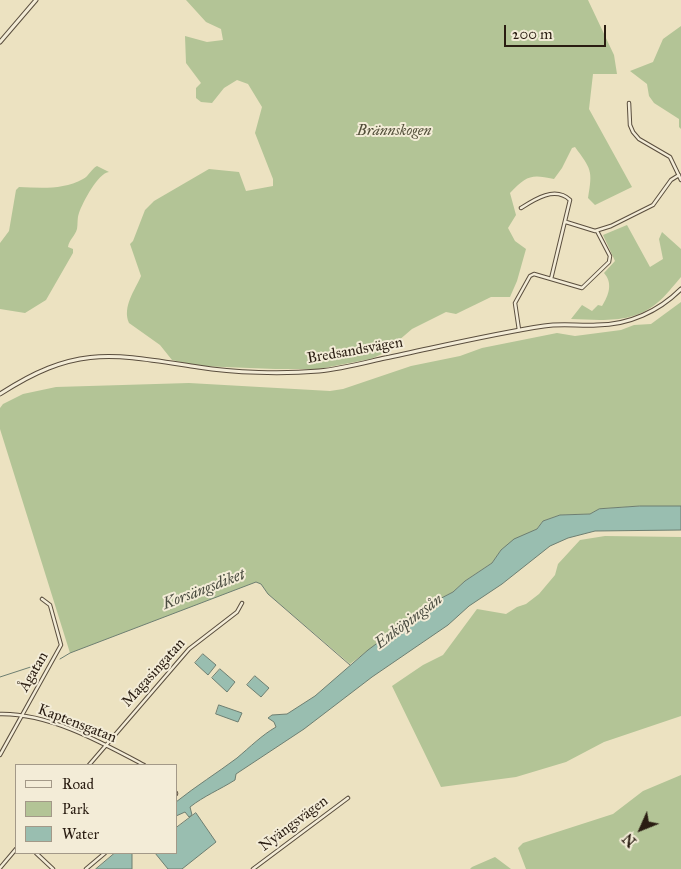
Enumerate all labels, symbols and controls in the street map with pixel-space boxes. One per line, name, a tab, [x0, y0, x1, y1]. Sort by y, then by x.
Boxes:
scale bar	[506, 15, 608, 47]
text: 200 m	[512, 25, 553, 43]
park label: Brännskogen	[357, 122, 431, 140]
street label: Bredsandsvägen	[306, 334, 404, 368]
water label: Korsängsdiket	[160, 566, 248, 614]
water label: Enköpingsån	[371, 590, 447, 654]
street label: Magasingatan	[119, 635, 189, 711]
street label: Ågatan	[15, 649, 53, 695]
street label: Kaptensgatan	[35, 701, 119, 747]
legend	[15, 764, 178, 854]
text: Road	[62, 775, 94, 793]
street label: Nyängsvägen	[256, 792, 332, 856]
text: Park	[62, 800, 89, 818]
north arrow	[616, 804, 666, 854]
text: Water	[62, 825, 99, 843]
text: N	[620, 830, 640, 850]

